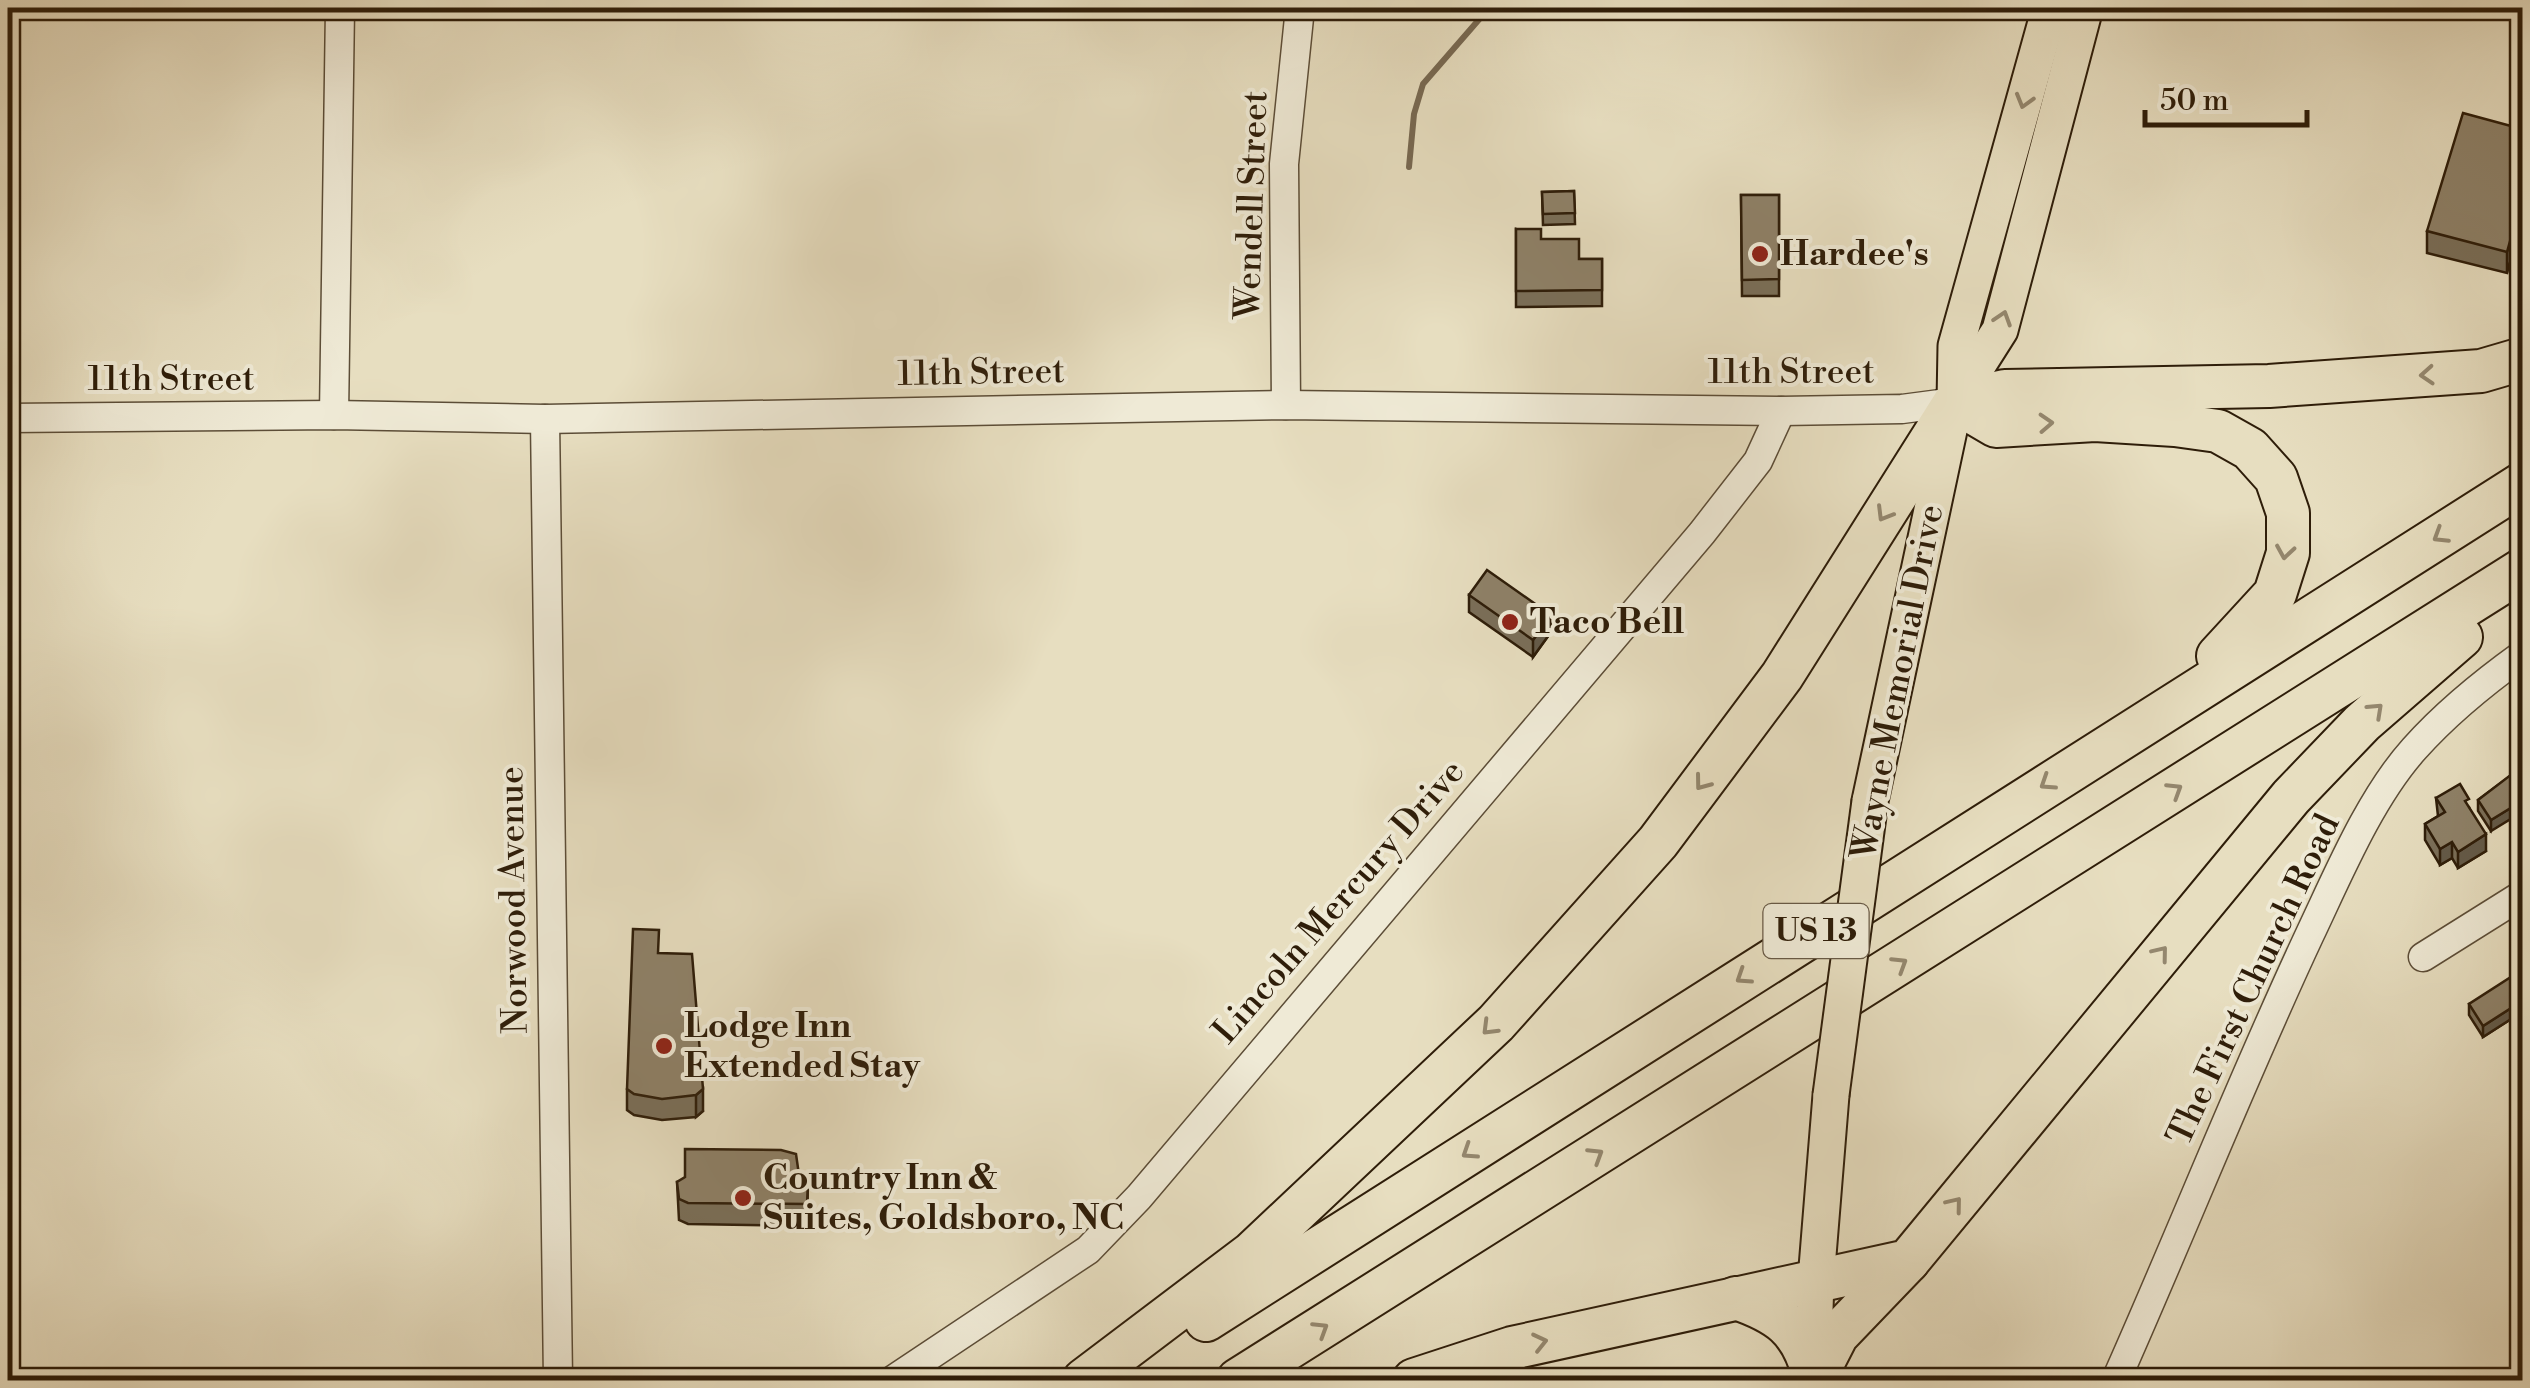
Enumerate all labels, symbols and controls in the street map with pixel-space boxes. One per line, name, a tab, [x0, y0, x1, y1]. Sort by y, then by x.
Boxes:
scale bar	[2145, 65, 2308, 127]
text: 50 m	[2160, 82, 2229, 120]
street label: Wendell Street	[1226, 90, 1277, 321]
one-way arrow	[2015, 92, 2036, 110]
place label: Hardee's	[1780, 233, 1929, 276]
marker: Hardee's	[1749, 243, 1771, 265]
one-way arrow	[1991, 310, 2011, 327]
street label: 11th Street	[897, 350, 1065, 396]
street label: 11th Street	[1707, 351, 1875, 394]
street label: 11th Street	[87, 358, 255, 401]
one-way arrow	[2418, 364, 2434, 385]
one-way arrow	[2038, 413, 2054, 434]
street label: Wayne Memorial Drive	[1842, 501, 1953, 864]
one-way arrow	[1877, 503, 1896, 521]
one-way arrow	[2433, 523, 2451, 542]
one-way arrow	[2275, 544, 2296, 561]
place label: Taco Bell	[1530, 601, 1684, 644]
marker: Taco Bell	[1499, 611, 1521, 633]
one-way arrow	[2364, 704, 2383, 722]
street label: Lincoln Mercury Drive	[1204, 751, 1474, 1053]
street label: Norwood Avenue	[490, 766, 538, 1034]
one-way arrow	[2039, 771, 2057, 790]
one-way arrow	[1696, 772, 1713, 790]
one-way arrow	[2165, 784, 2183, 803]
street label: The First Church Road	[2158, 807, 2350, 1152]
road number: US 13	[1764, 904, 1868, 958]
one-way arrow	[2149, 947, 2167, 965]
one-way arrow	[1890, 957, 1908, 976]
one-way arrow	[1736, 965, 1754, 984]
place label: Lodge Inn Extended Stay	[684, 1005, 920, 1088]
one-way arrow	[1483, 1017, 1501, 1035]
marker: Lodge Inn Extended Stay	[653, 1035, 675, 1057]
one-way arrow	[1462, 1139, 1480, 1158]
one-way arrow	[1585, 1149, 1603, 1168]
place label: Country Inn & Suites, Goldsboro, NC	[763, 1157, 1124, 1240]
marker: Country Inn & Suites, Goldsboro, NC	[732, 1187, 754, 1209]
one-way arrow	[1943, 1198, 1961, 1216]
one-way arrow	[1310, 1322, 1328, 1341]
one-way arrow	[1531, 1333, 1548, 1354]

